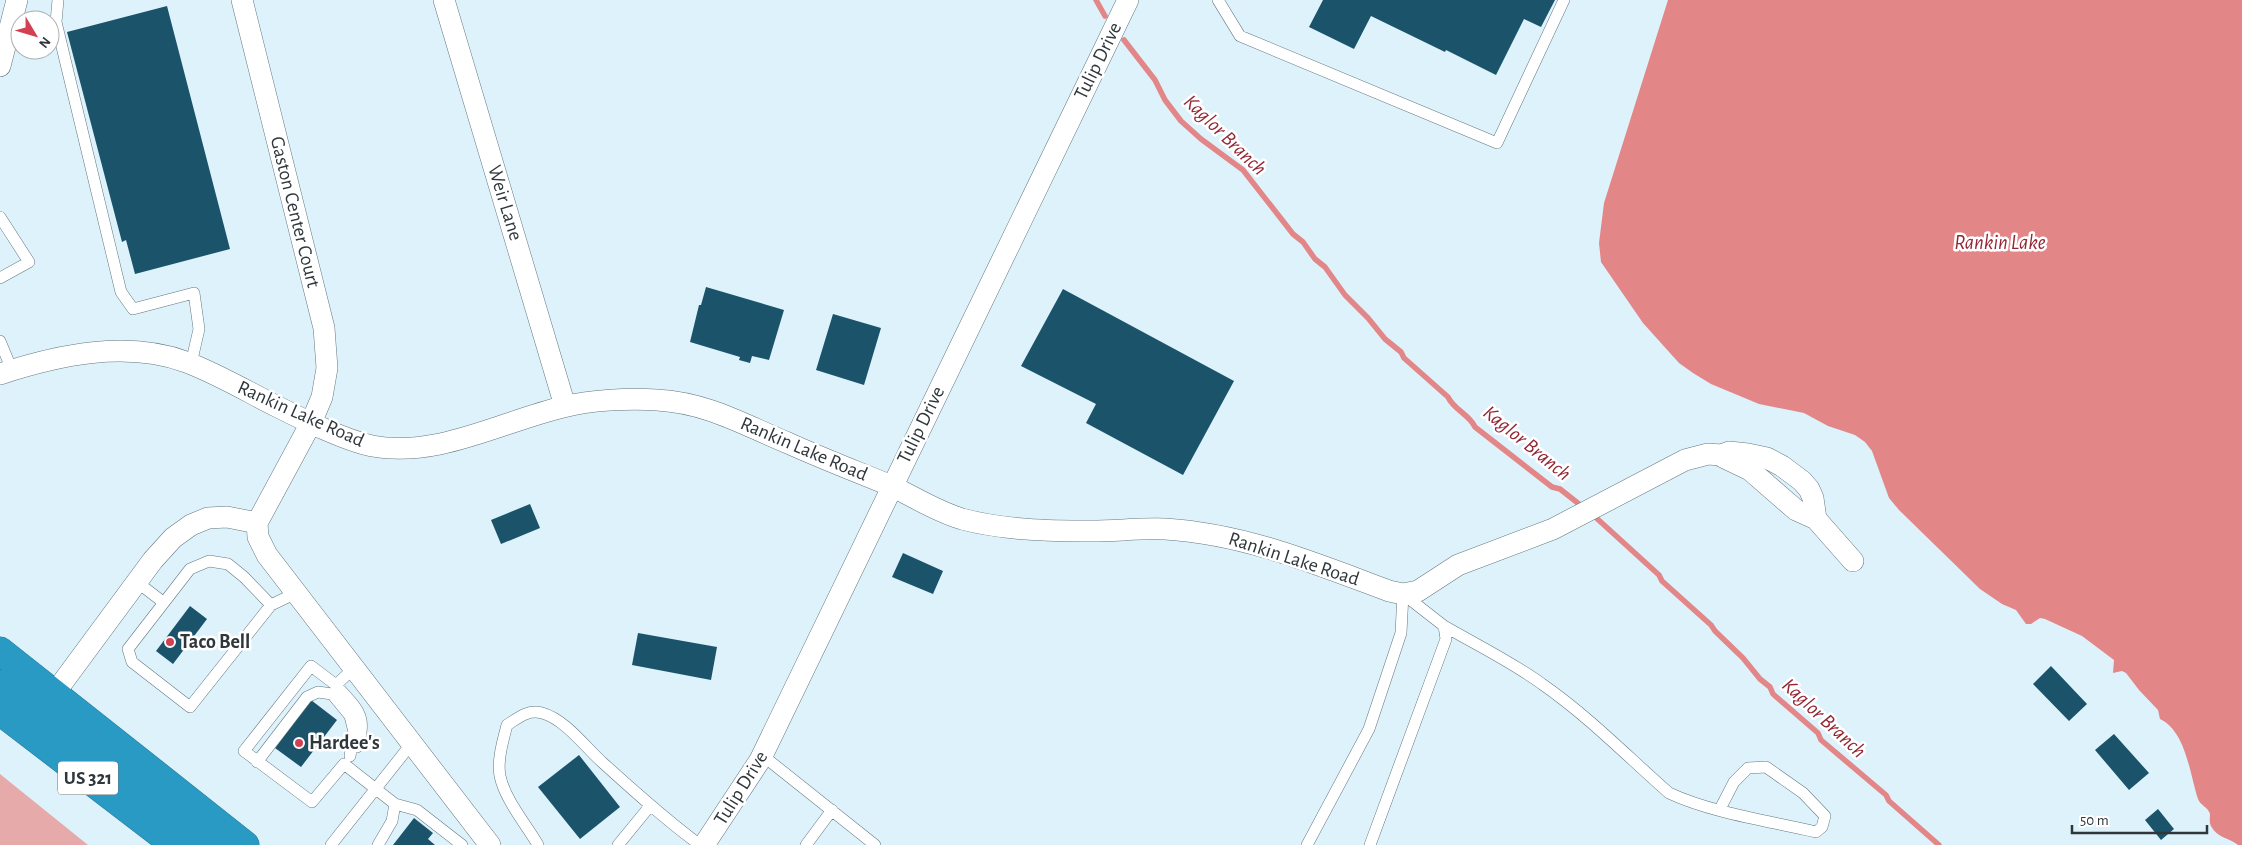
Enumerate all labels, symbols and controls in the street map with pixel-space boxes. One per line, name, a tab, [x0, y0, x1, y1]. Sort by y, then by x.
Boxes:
north arrow	[10, 10, 60, 60]
street label: Tulip Drive	[1071, 19, 1125, 103]
text: N	[36, 34, 53, 51]
water label: Kaglor Branch	[1180, 91, 1270, 179]
street label: Gaston Center Court	[267, 134, 324, 290]
street label: Weir Lane	[484, 163, 526, 243]
water label: Rankin Lake	[1954, 232, 2046, 253]
street label: Rankin Lake Road	[235, 377, 367, 451]
street label: Tulip Drive	[894, 383, 948, 467]
water label: Kaglor Branch	[1479, 402, 1575, 484]
street label: Rankin Lake Road	[737, 413, 871, 485]
street label: Rankin Lake Road	[1226, 528, 1362, 590]
place label: Taco Bell	[180, 632, 250, 652]
marker: Taco Bell	[164, 636, 176, 648]
water label: Kaglor Branch	[1778, 674, 1870, 762]
place label: Hardee's	[309, 733, 380, 753]
marker: Hardee's	[293, 737, 305, 749]
street label: Tulip Drive	[710, 747, 772, 829]
road number: US 321	[58, 761, 118, 794]
scale bar	[2072, 802, 2207, 834]
text: 50 m	[2080, 813, 2109, 828]

